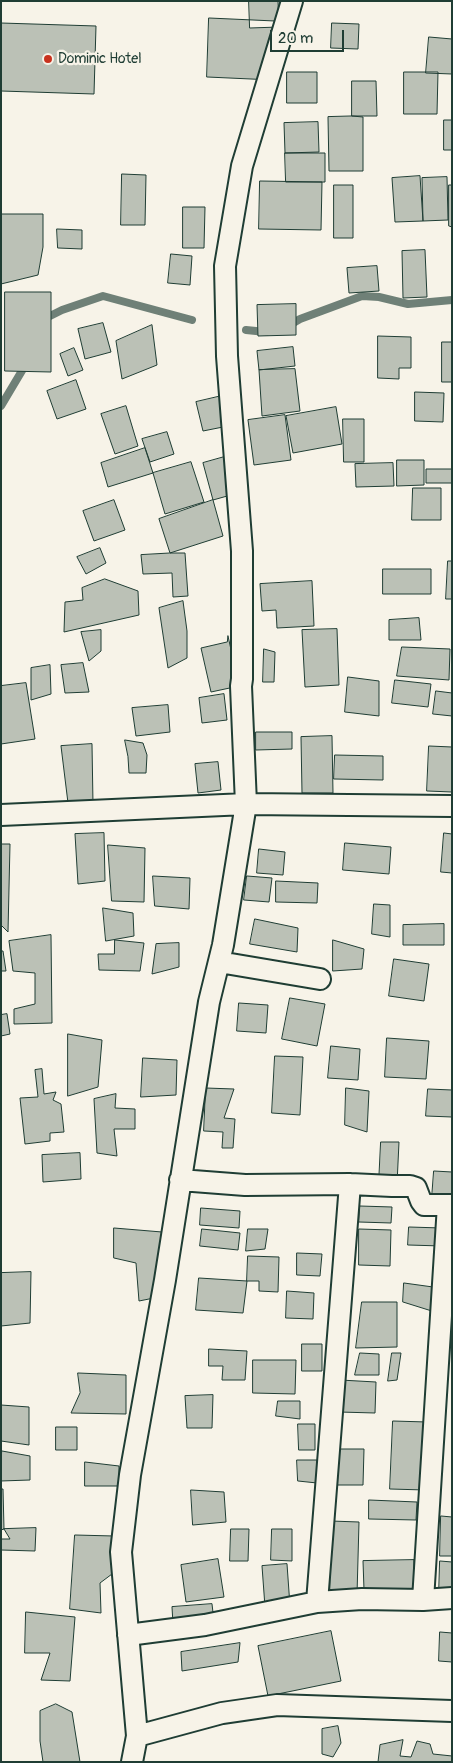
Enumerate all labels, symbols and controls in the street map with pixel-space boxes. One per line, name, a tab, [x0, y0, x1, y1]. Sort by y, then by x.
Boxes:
scale bar	[273, 20, 347, 52]
text: 20 m	[278, 29, 313, 48]
place label: Dominic Hotel	[58, 51, 141, 67]
marker: Dominic Hotel	[42, 53, 54, 65]

